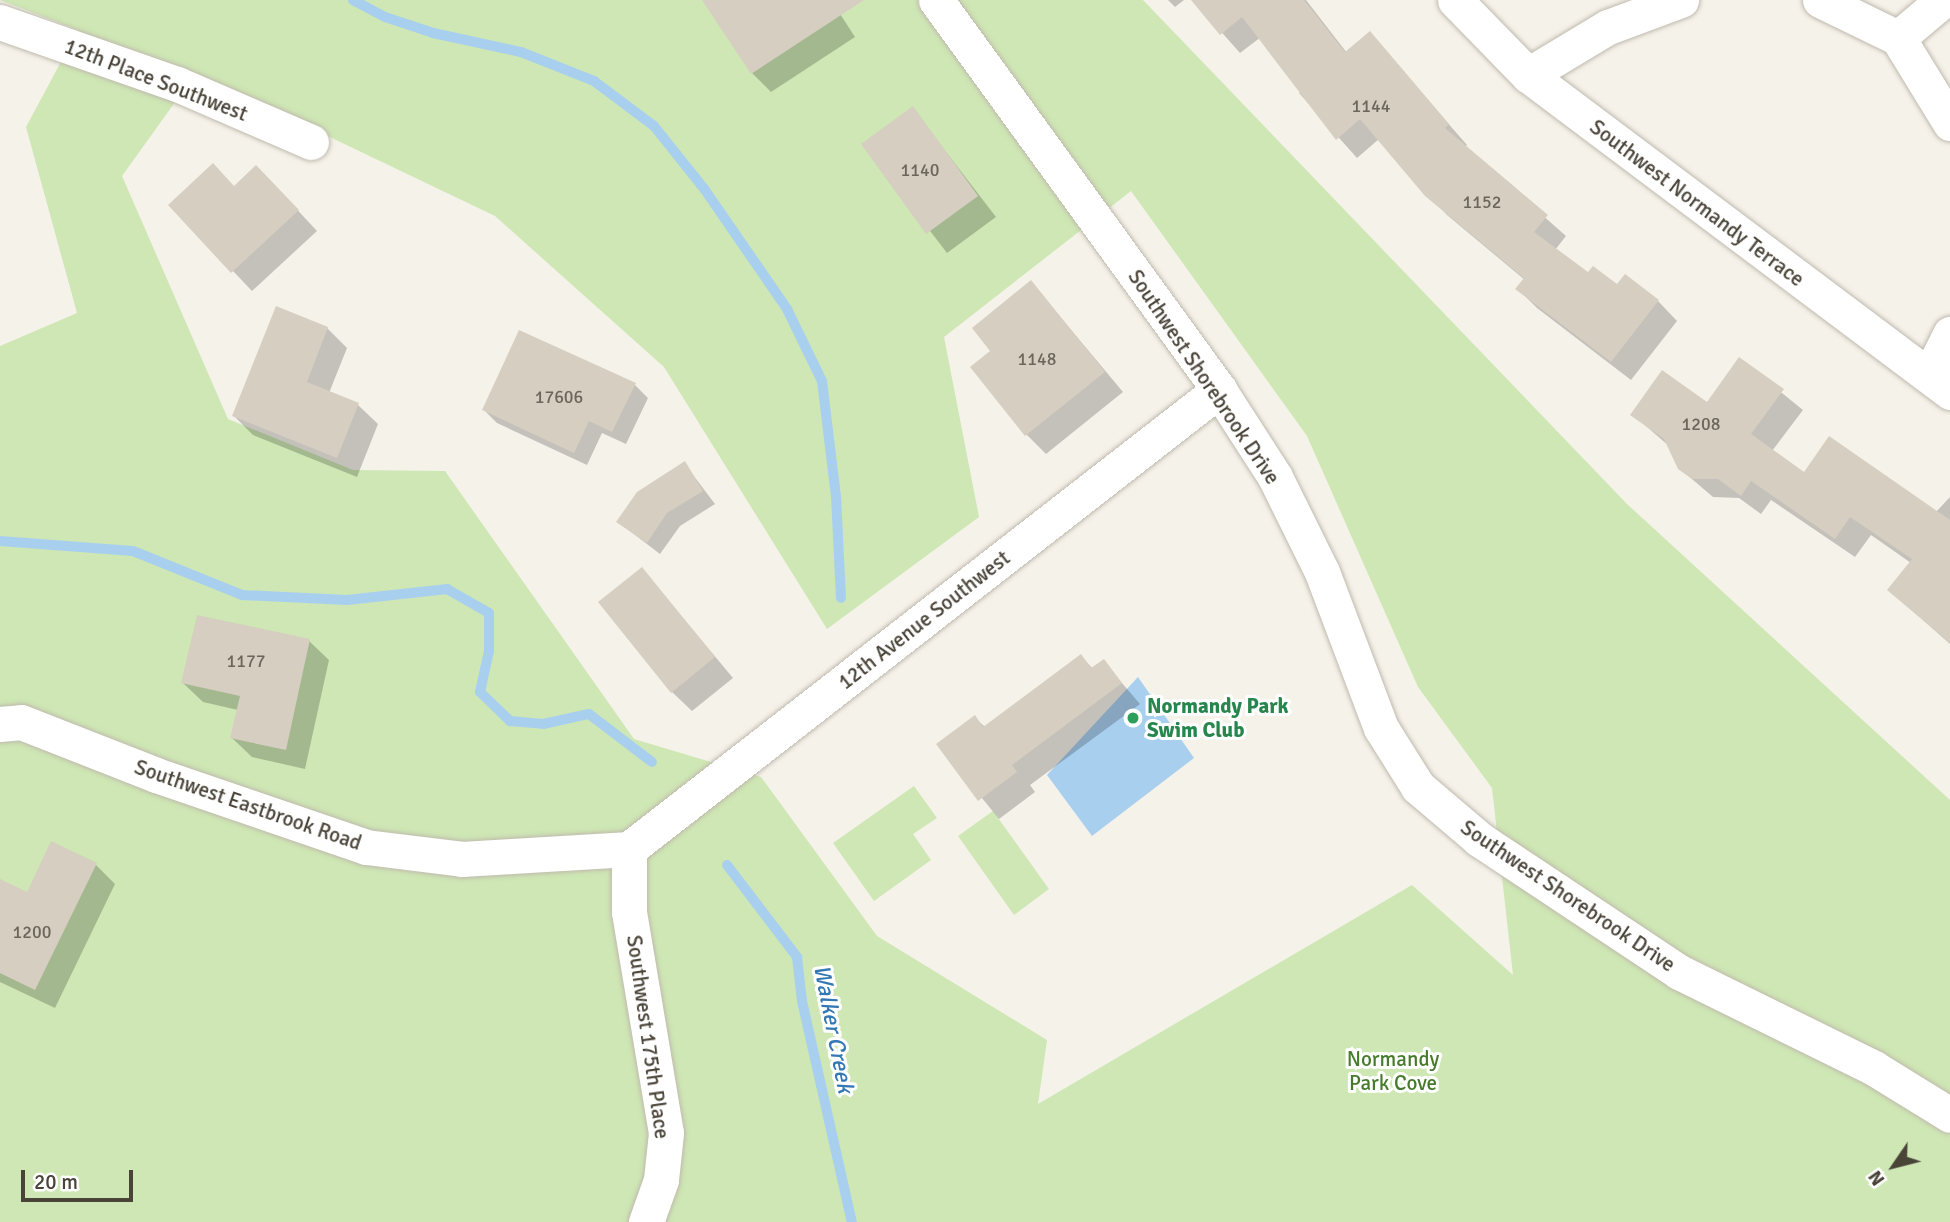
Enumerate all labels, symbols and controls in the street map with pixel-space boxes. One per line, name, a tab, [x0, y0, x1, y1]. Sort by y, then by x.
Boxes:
street label: 12th Place Southwest	[61, 33, 251, 127]
house number: 1144	[1352, 95, 1390, 117]
street label: Southwest Normandy Terrace	[1585, 114, 1809, 292]
house number: 1140	[901, 159, 939, 181]
house number: 1152	[1463, 191, 1501, 213]
street label: Southwest Shorebrook Drive	[1123, 265, 1285, 489]
house number: 1148	[1018, 348, 1056, 370]
house number: 17606	[535, 386, 583, 408]
house number: 1208	[1682, 413, 1720, 435]
street label: 12th Avenue Southwest	[833, 545, 1015, 695]
house number: 1177	[227, 650, 265, 672]
place label: Normandy Park Swim Club	[1147, 693, 1289, 743]
marker: Normandy Park Swim Club	[1125, 710, 1141, 726]
street label: Southwest Eastbrook Road	[131, 754, 365, 856]
street label: Southwest Shorebrook Drive	[1456, 815, 1680, 977]
house number: 1200	[13, 921, 51, 943]
street label: Southwest 175th Place	[621, 934, 675, 1140]
water label: Walker Creek	[807, 963, 859, 1095]
park label: Normandy Park Cove	[1347, 1046, 1439, 1096]
north arrow	[1859, 1131, 1929, 1201]
scale bar	[24, 1156, 136, 1200]
text: N	[1863, 1166, 1890, 1190]
text: 20 m	[34, 1169, 78, 1195]

